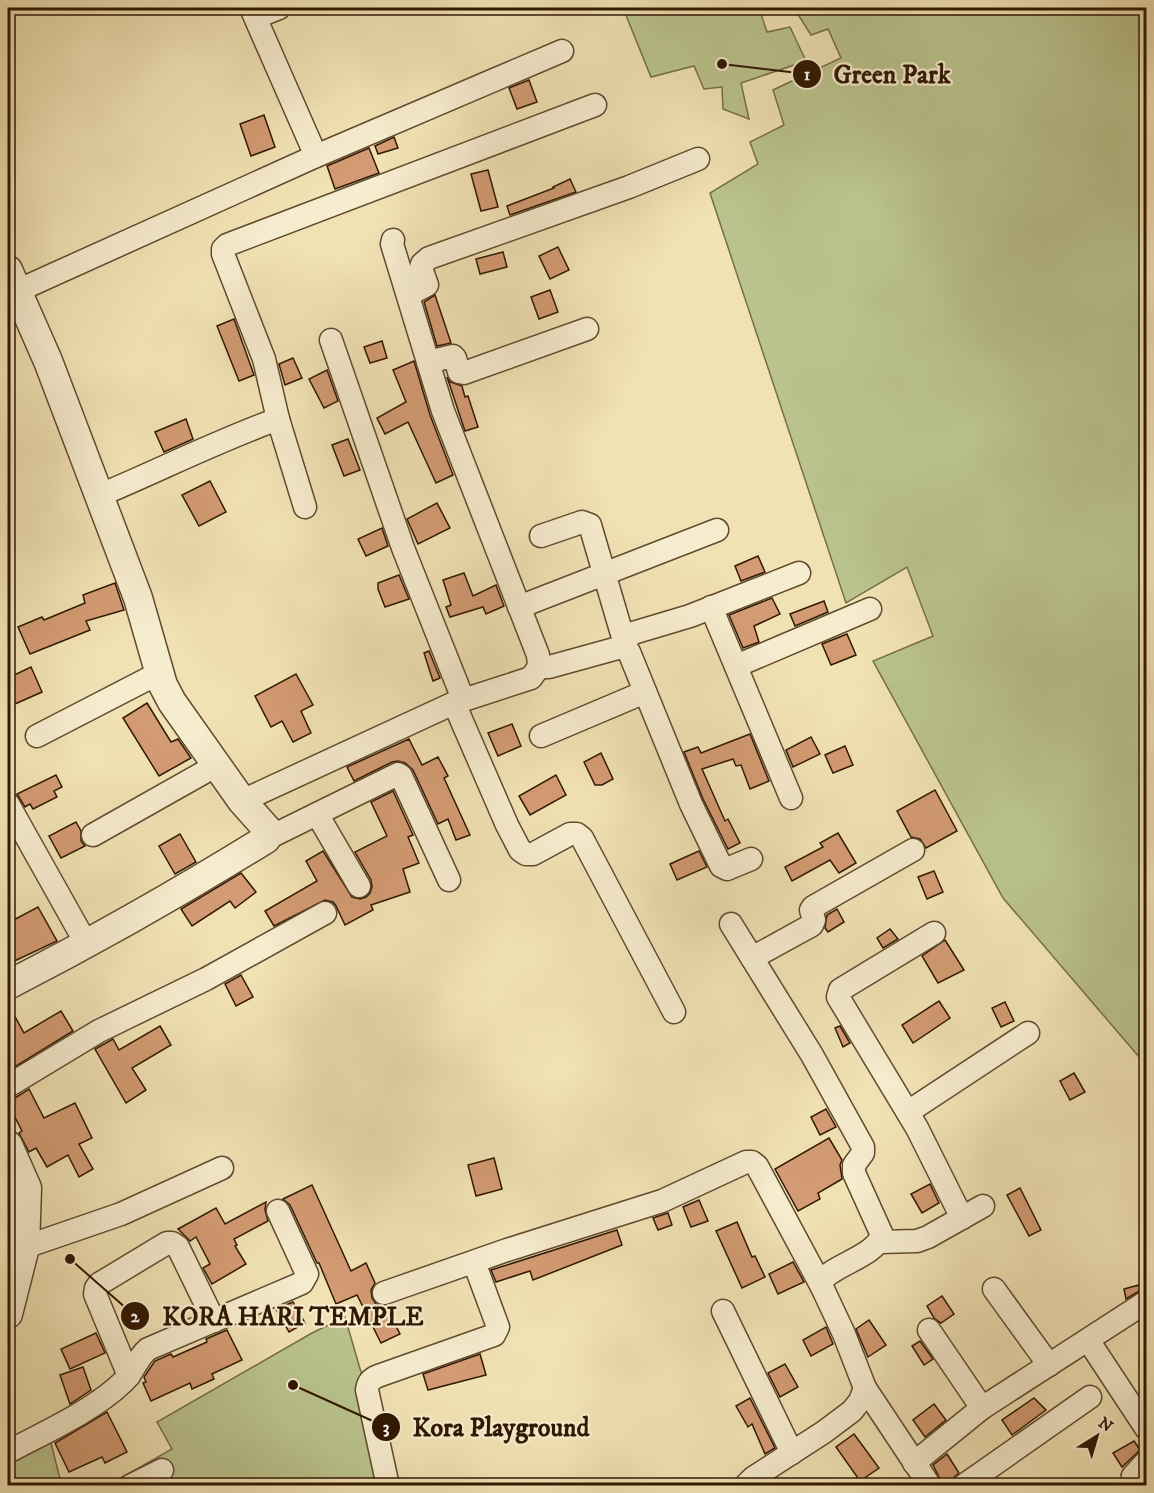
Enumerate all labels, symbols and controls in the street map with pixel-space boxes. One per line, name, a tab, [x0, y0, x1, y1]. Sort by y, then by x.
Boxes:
callout: Green Park	[792, 52, 963, 96]
text: Green Park	[833, 59, 952, 92]
text: 1	[804, 64, 811, 86]
callout: KORA HARI TEMPLE	[120, 1294, 435, 1338]
text: KORA HARI TEMPLE	[162, 1301, 424, 1334]
text: 2	[131, 1306, 141, 1328]
callout: Kora Playground	[371, 1405, 602, 1449]
north arrow	[1067, 1406, 1127, 1466]
text: Kora Playground	[413, 1412, 590, 1445]
text: N	[1094, 1413, 1117, 1437]
text: 3	[383, 1417, 390, 1439]

